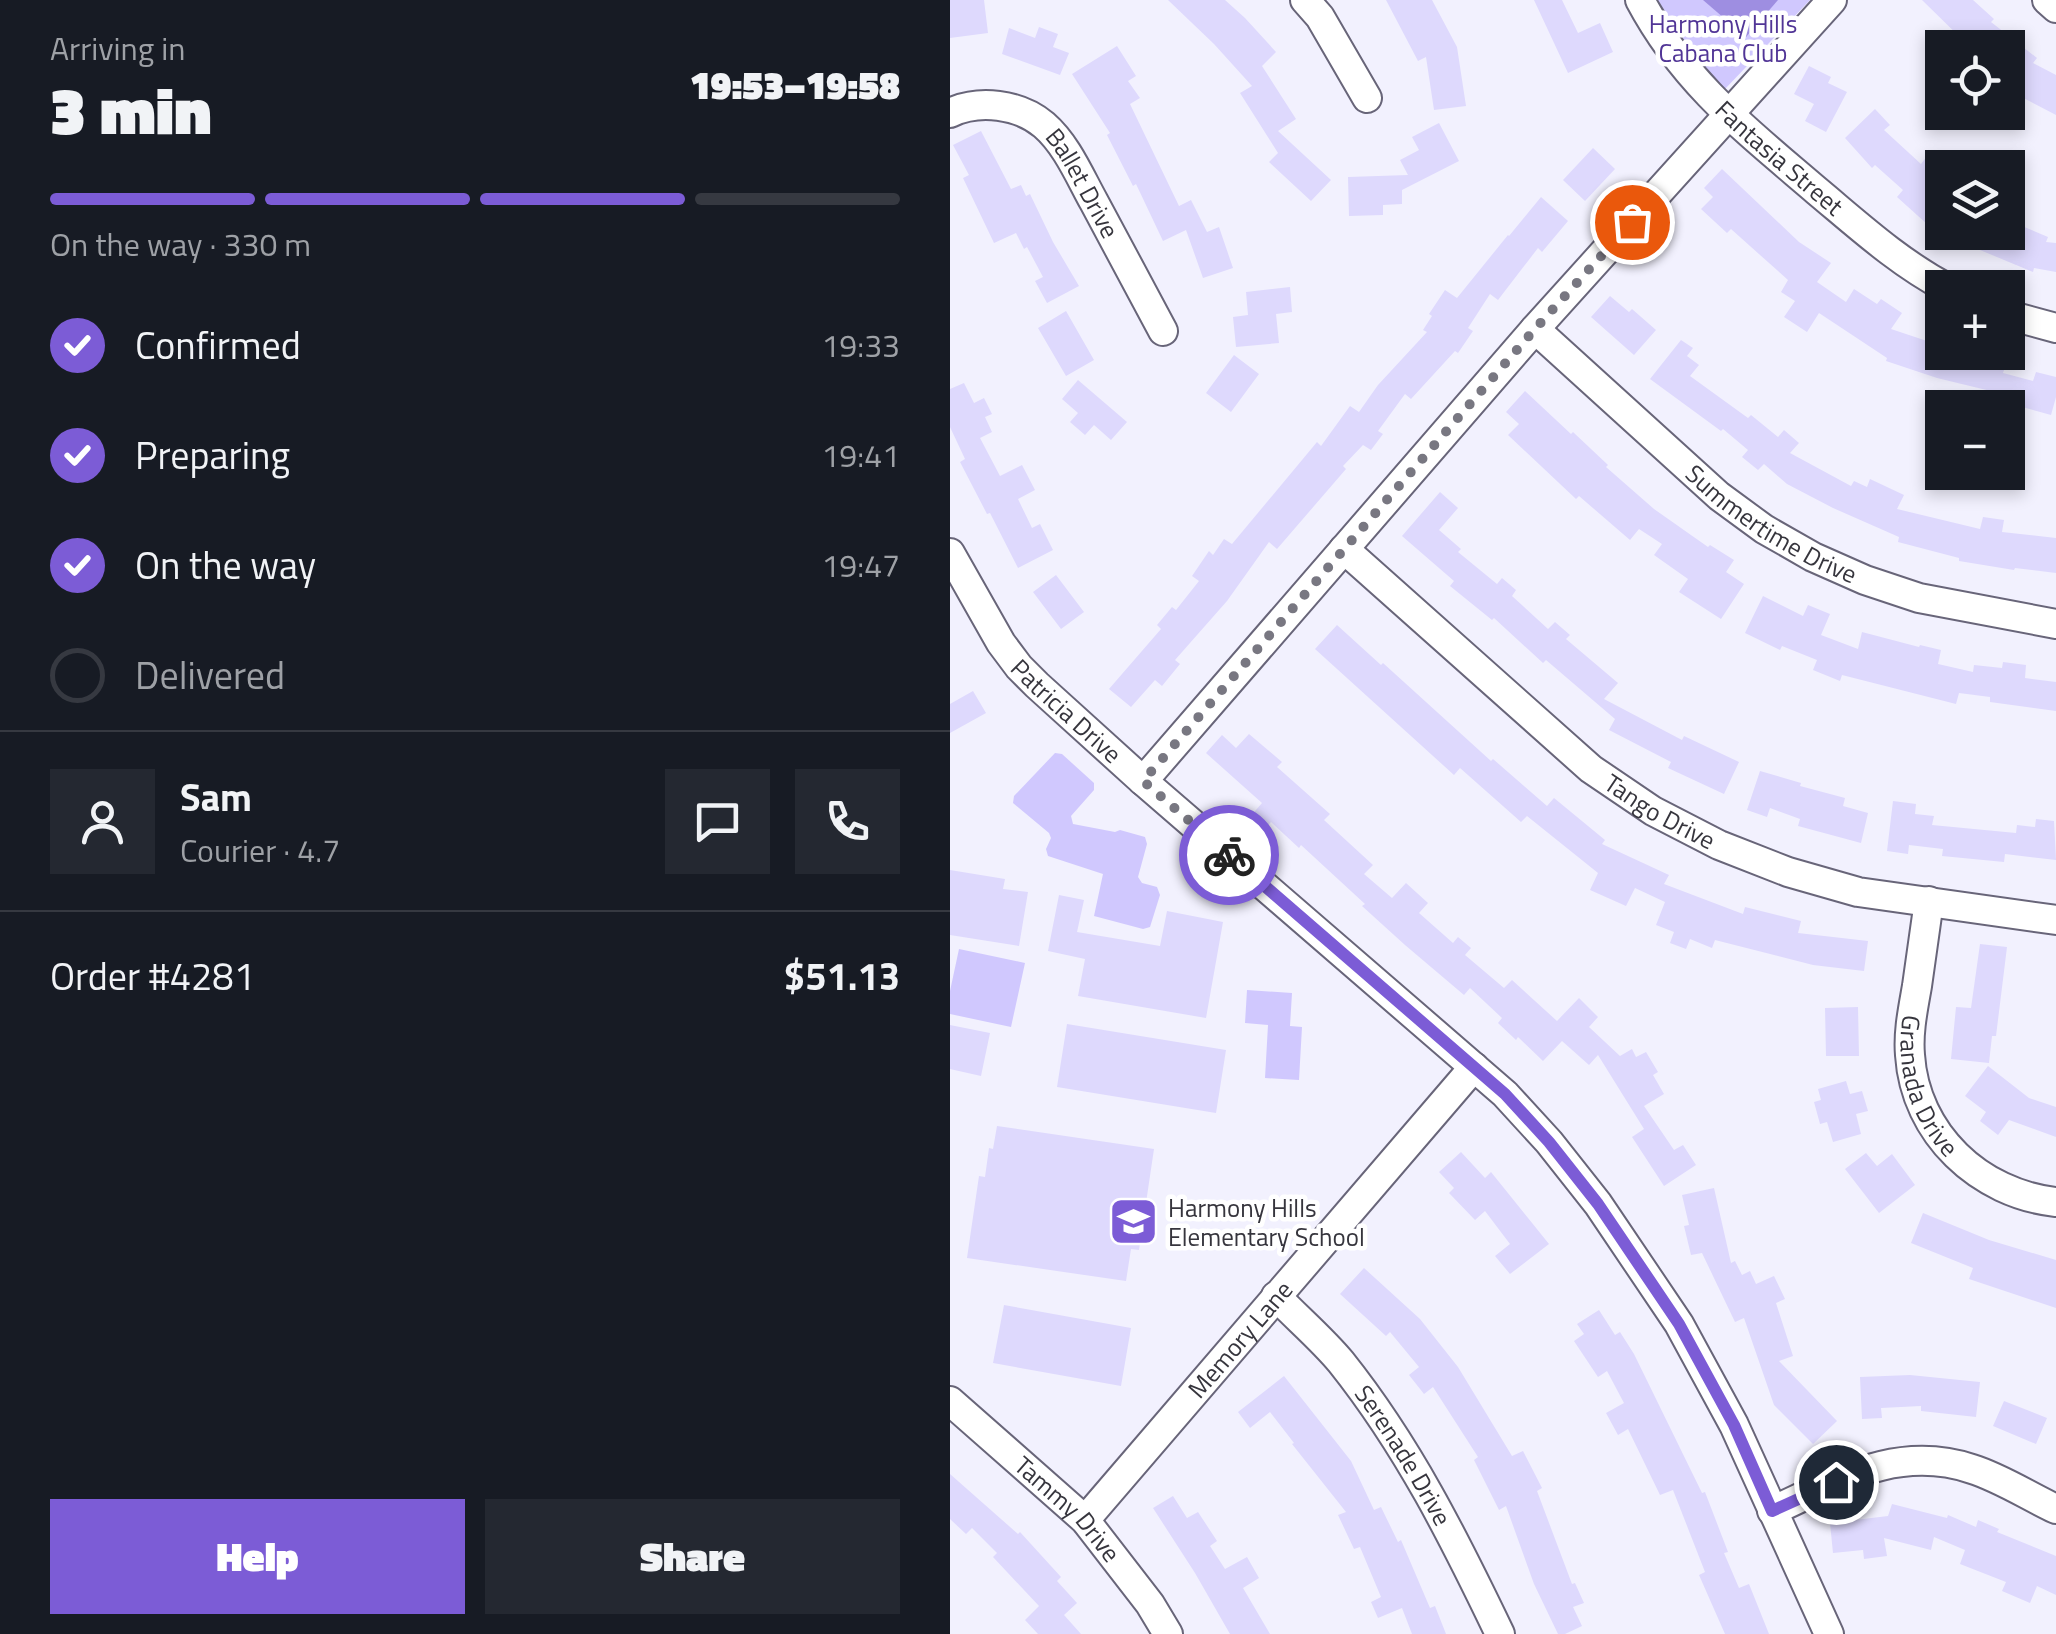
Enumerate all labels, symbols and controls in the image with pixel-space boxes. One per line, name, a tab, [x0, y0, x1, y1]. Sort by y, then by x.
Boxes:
park label: Harmony Hills Cabana Club	[1649, 5, 1797, 72]
text: Arriving in	[50, 24, 186, 72]
map controls	[1925, 30, 2025, 490]
button: locate	[1925, 30, 2025, 130]
text: 19:53–19:58	[690, 56, 900, 114]
text: 3 min	[50, 60, 211, 159]
street label: Fantasia Street	[1706, 91, 1852, 225]
street label: Ballet Drive	[1037, 120, 1129, 245]
button: layers	[1925, 150, 2025, 250]
pin	[1590, 180, 1675, 265]
icon: bag	[1605, 195, 1660, 250]
text: On the way · 330 m	[50, 220, 311, 268]
button: +	[1925, 270, 2025, 370]
text: Confirmed	[135, 316, 301, 374]
icon: check	[50, 318, 105, 373]
text: 19:33	[821, 321, 900, 369]
button: −	[1925, 390, 2025, 490]
text: Preparing	[135, 426, 290, 484]
icon: check	[50, 428, 105, 483]
text: 19:41	[821, 431, 900, 479]
street label: Summertime Drive	[1677, 455, 1863, 593]
text: On the way	[135, 536, 316, 594]
icon: check	[50, 538, 105, 593]
text: 19:47	[821, 541, 900, 589]
text: Delivered	[135, 646, 285, 704]
street label: Patricia Drive	[1002, 650, 1130, 772]
street label: Tango Drive	[1597, 764, 1722, 859]
text: Sam	[180, 768, 252, 826]
button: person	[50, 769, 155, 874]
button: chat	[665, 769, 770, 874]
button: phone	[795, 769, 900, 874]
courier	[1179, 805, 1279, 905]
text: Courier · 4.7	[180, 826, 340, 874]
icon: bike	[1202, 828, 1257, 883]
text: Order #4281	[50, 947, 255, 1005]
text: $51.13	[784, 947, 900, 1005]
street label: Granada Drive	[1890, 1013, 1968, 1165]
place label: Harmony Hills Elementary School	[1168, 1189, 1365, 1256]
school or university icon: Harmony Hills Elementary School	[1107, 1196, 1159, 1248]
street label: Memory Lane	[1179, 1272, 1302, 1407]
street label: Serenade Drive	[1345, 1377, 1461, 1532]
pin	[1794, 1440, 1879, 1525]
street label: Tammy Drive	[1006, 1447, 1130, 1570]
icon: home	[1809, 1455, 1864, 1510]
button: Help	[50, 1499, 465, 1614]
button: Share	[485, 1499, 900, 1614]

